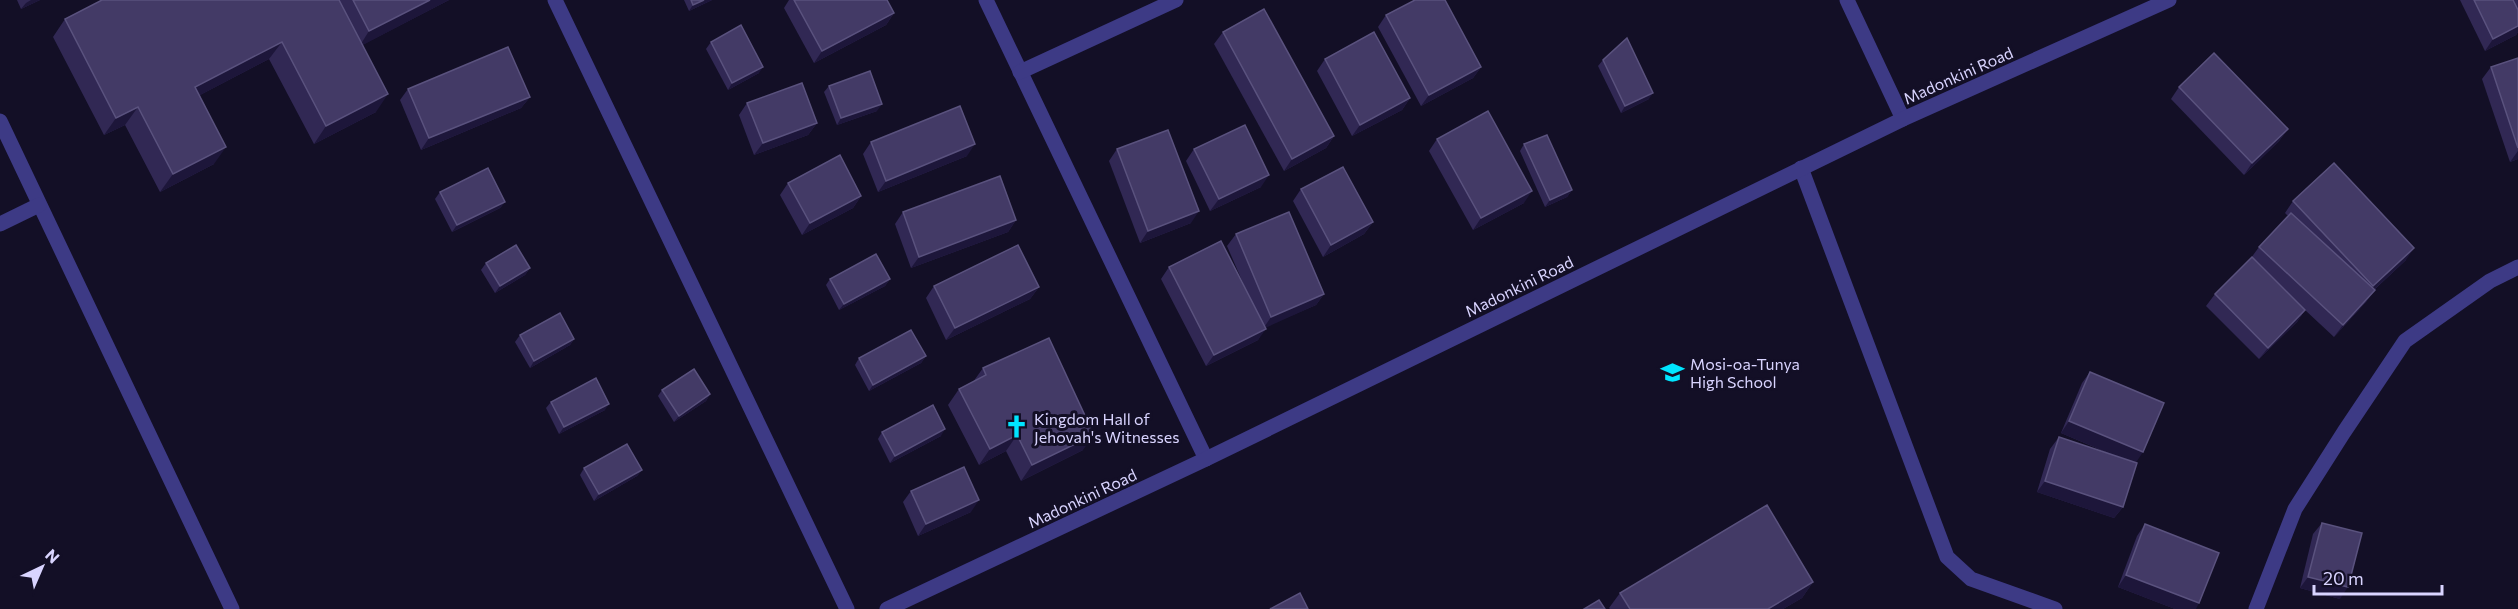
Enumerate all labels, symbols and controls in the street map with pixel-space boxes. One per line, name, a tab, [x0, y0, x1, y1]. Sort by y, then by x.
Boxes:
street label: Madonkini Road	[1900, 42, 2016, 108]
street label: Madonkini Road	[1462, 252, 1576, 320]
place label: Mosi-oa-Tunya High School	[1690, 354, 1800, 391]
school or university icon: Mosi-oa-Tunya High School	[1659, 359, 1685, 385]
place label: Kingdom Hall of Jehovah's Witnesses	[1034, 409, 1180, 446]
church icon: Kingdom Hall of Jehovah's Witnesses	[1003, 414, 1029, 440]
street label: Madonkini Road	[1025, 464, 1139, 532]
north arrow	[12, 537, 72, 597]
text: N	[42, 545, 64, 567]
scale bar	[2314, 558, 2442, 596]
text: 20 m	[2323, 567, 2364, 589]

